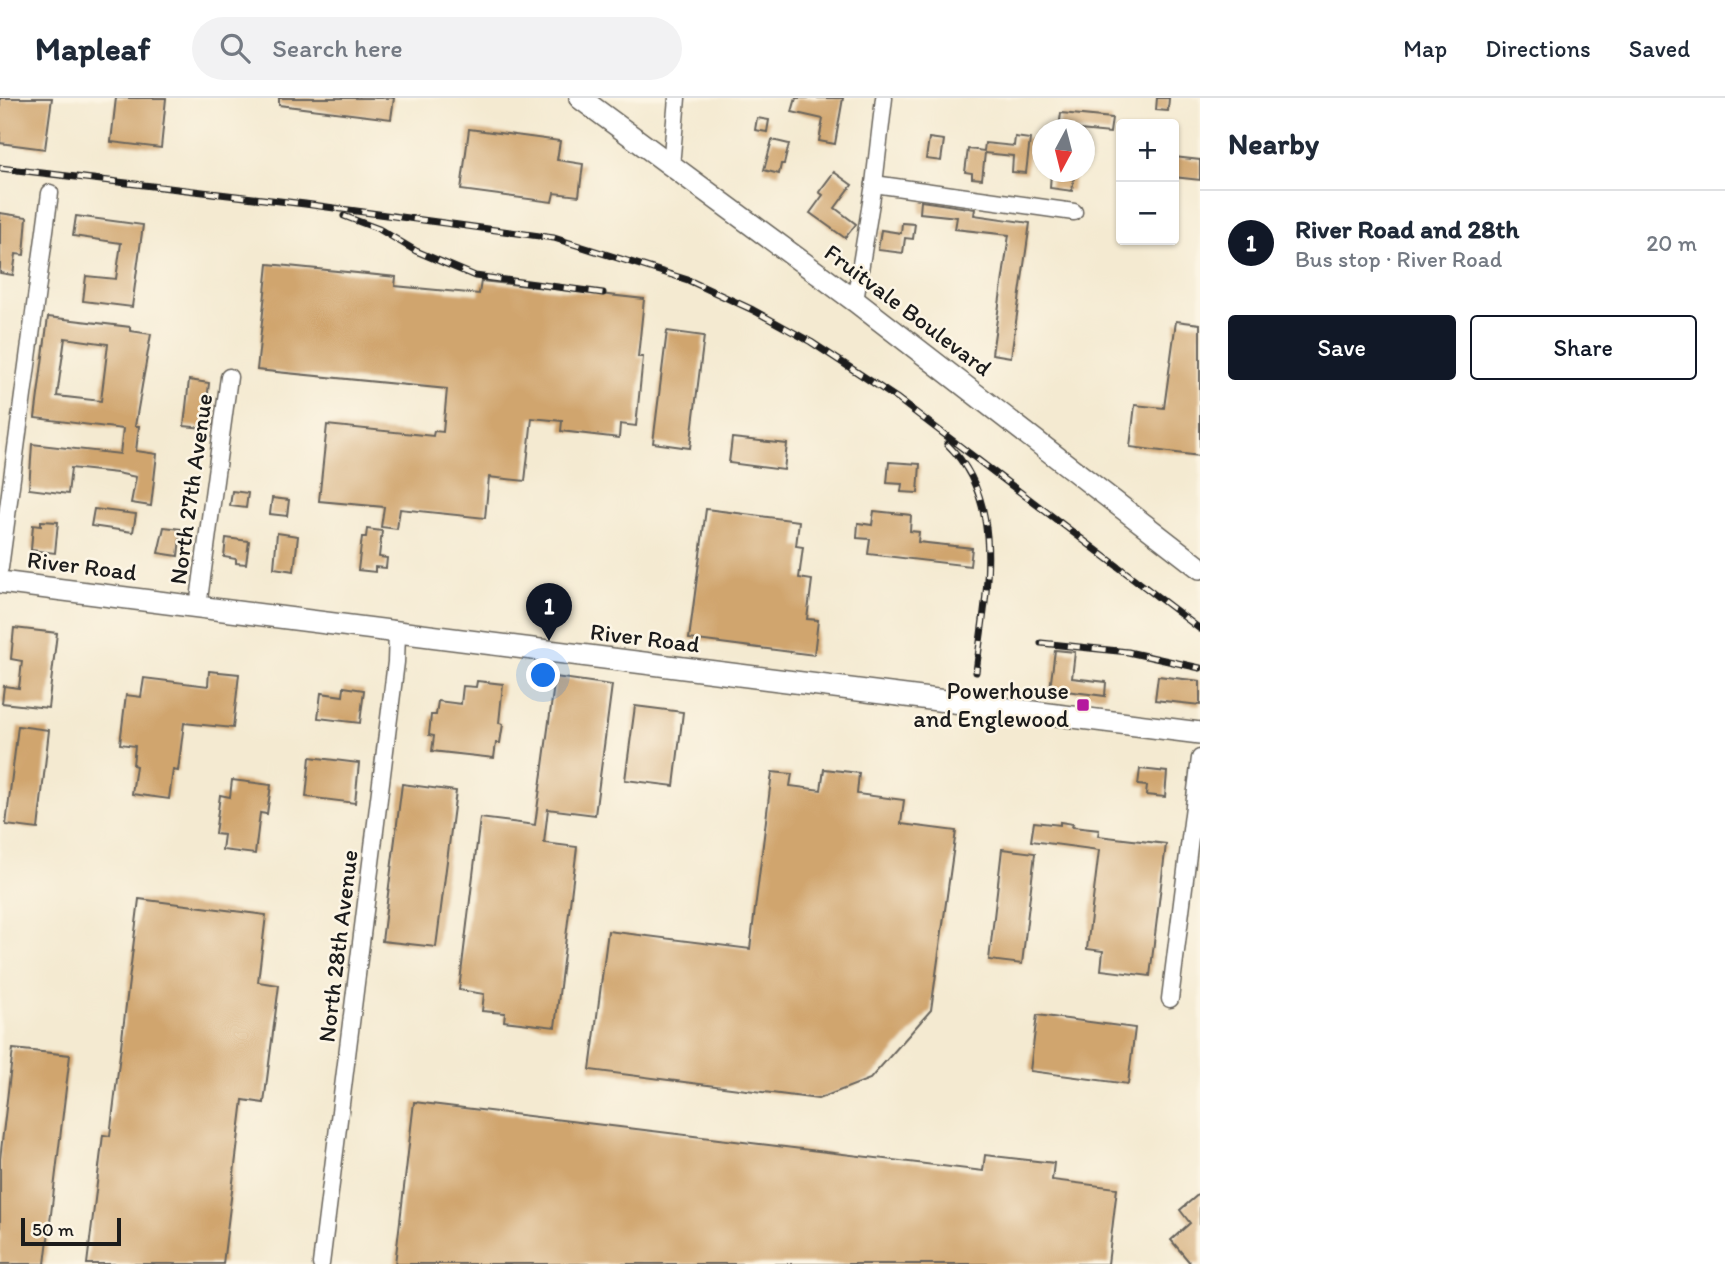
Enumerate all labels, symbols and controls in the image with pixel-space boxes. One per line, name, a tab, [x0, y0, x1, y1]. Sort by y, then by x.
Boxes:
search box	[192, 17, 682, 80]
text: Mapleaf	[35, 29, 150, 68]
icon: search	[216, 29, 254, 67]
text: Search here	[272, 32, 403, 64]
text: Map	[1403, 34, 1447, 63]
text: Directions	[1485, 34, 1591, 63]
text: Saved	[1629, 34, 1690, 63]
north arrow	[1032, 119, 1095, 182]
map controls	[1116, 119, 1179, 245]
button: +	[1116, 119, 1179, 182]
text: Nearby	[1228, 125, 1319, 162]
button: −	[1116, 182, 1179, 245]
text: River Road and 28th	[1295, 213, 1519, 245]
text: 1	[1246, 229, 1256, 257]
text: 20 m	[1646, 229, 1697, 257]
street label: Fruitvale Boulevard	[819, 237, 998, 382]
text: Bus stop · River Road	[1295, 245, 1502, 273]
button: Save	[1228, 315, 1456, 380]
button: Share	[1470, 315, 1697, 380]
street label: North 27th Avenue	[163, 392, 218, 586]
street label: River Road	[26, 544, 139, 587]
pin: 1	[526, 583, 572, 641]
street label: River Road	[589, 616, 702, 659]
your location	[526, 658, 560, 692]
place label: Powerhouse and Englewood	[913, 676, 1069, 733]
marker: Powerhouse and Englewood	[1075, 697, 1091, 713]
street label: North 28th Avenue	[311, 848, 364, 1044]
scale bar	[21, 1215, 121, 1247]
text: 50 m	[32, 1218, 74, 1241]

